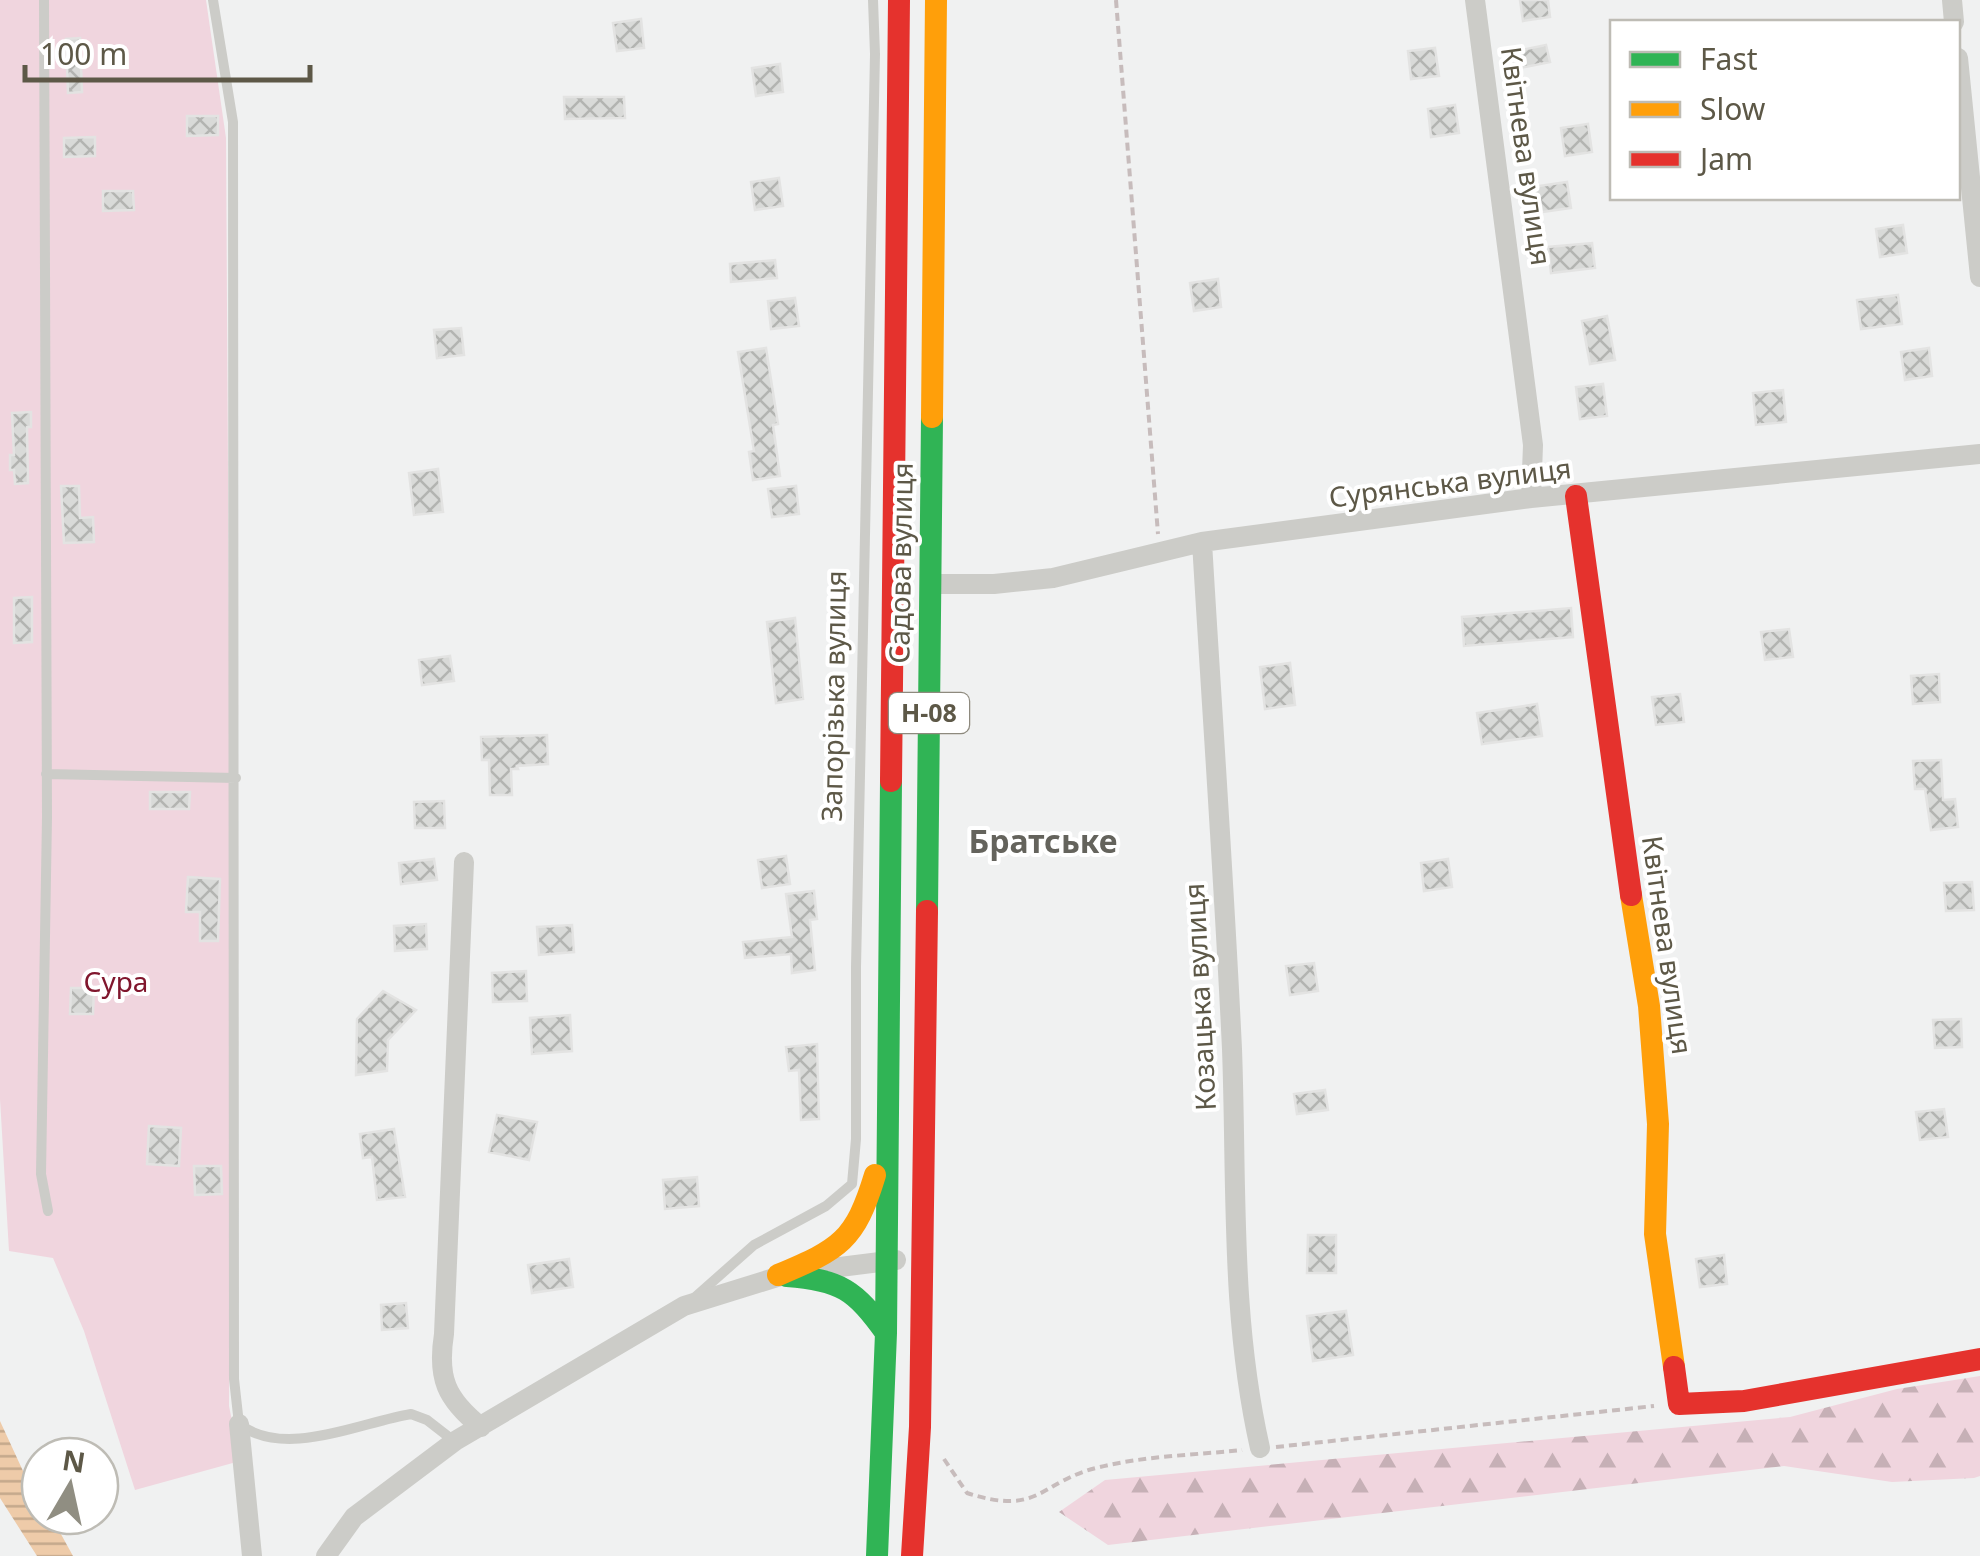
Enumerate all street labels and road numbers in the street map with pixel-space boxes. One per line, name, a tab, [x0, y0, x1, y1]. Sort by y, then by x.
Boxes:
street label: Квітнева вулиця	[1493, 44, 1561, 268]
street label: Сурянська вулиця	[1326, 448, 1573, 516]
street label: Садова вулиця	[879, 462, 921, 664]
street label: Запорізька вулиця	[812, 570, 854, 822]
road number: Н-08	[889, 693, 969, 733]
street label: Квітнева вулиця	[1634, 833, 1702, 1057]
street label: Козацька вулиця	[1174, 882, 1224, 1112]

